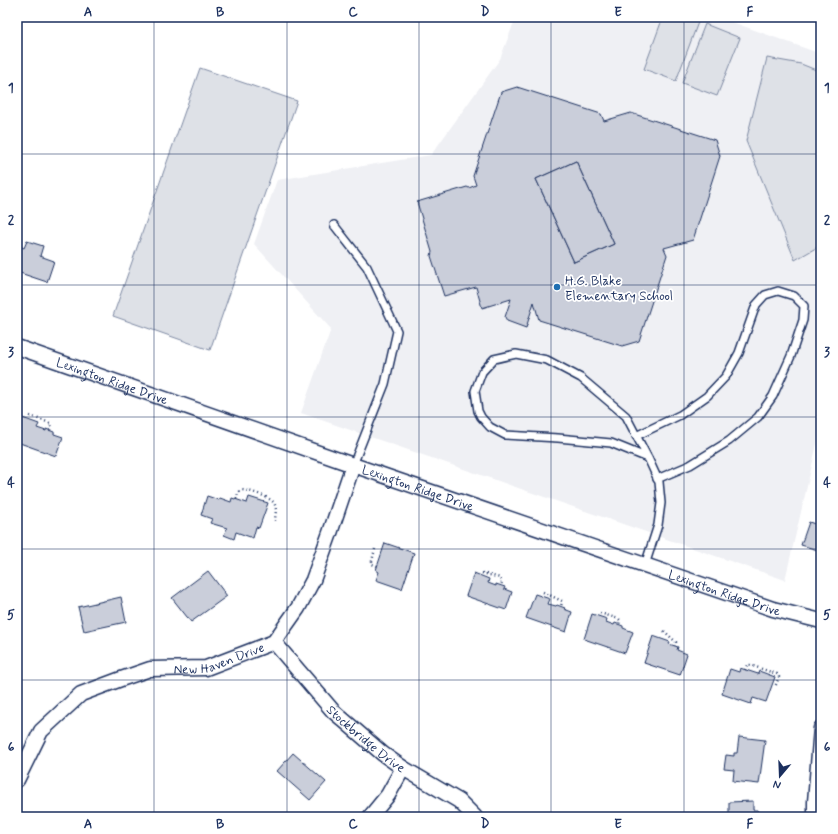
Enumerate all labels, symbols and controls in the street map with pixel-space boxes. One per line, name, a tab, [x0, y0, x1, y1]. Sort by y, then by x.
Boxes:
text: A	[84, 4, 92, 21]
text: B	[216, 4, 225, 21]
text: C	[348, 4, 358, 21]
text: D	[481, 4, 490, 21]
text: E	[614, 4, 622, 21]
text: F	[747, 4, 754, 21]
text: 1	[8, 80, 14, 97]
text: 1	[824, 80, 830, 97]
text: 2	[8, 212, 15, 229]
text: 2	[824, 212, 831, 229]
place label: H.G. Blake Elementary School	[565, 273, 673, 305]
marker: H.G. Blake Elementary School	[552, 282, 562, 292]
text: 3	[8, 344, 14, 361]
text: 3	[824, 344, 830, 361]
street label: Lexington Ridge Drive	[54, 354, 170, 409]
street label: Lexington Ridge Drive	[359, 462, 476, 516]
text: 4	[7, 475, 15, 492]
text: 4	[823, 475, 831, 492]
street label: Lexington Ridge Drive	[666, 567, 782, 621]
text: 5	[7, 607, 15, 624]
text: 5	[823, 607, 831, 624]
street label: New Haven Drive	[173, 639, 267, 679]
street label: Stockbridge Drive	[322, 702, 408, 777]
text: 6	[8, 739, 15, 756]
text: 6	[824, 739, 831, 756]
north arrow	[760, 756, 800, 796]
text: N	[771, 777, 783, 792]
text: A	[84, 816, 92, 833]
text: B	[216, 816, 225, 833]
text: C	[348, 816, 358, 833]
text: D	[481, 816, 490, 833]
text: E	[614, 816, 622, 833]
text: F	[747, 816, 754, 833]

